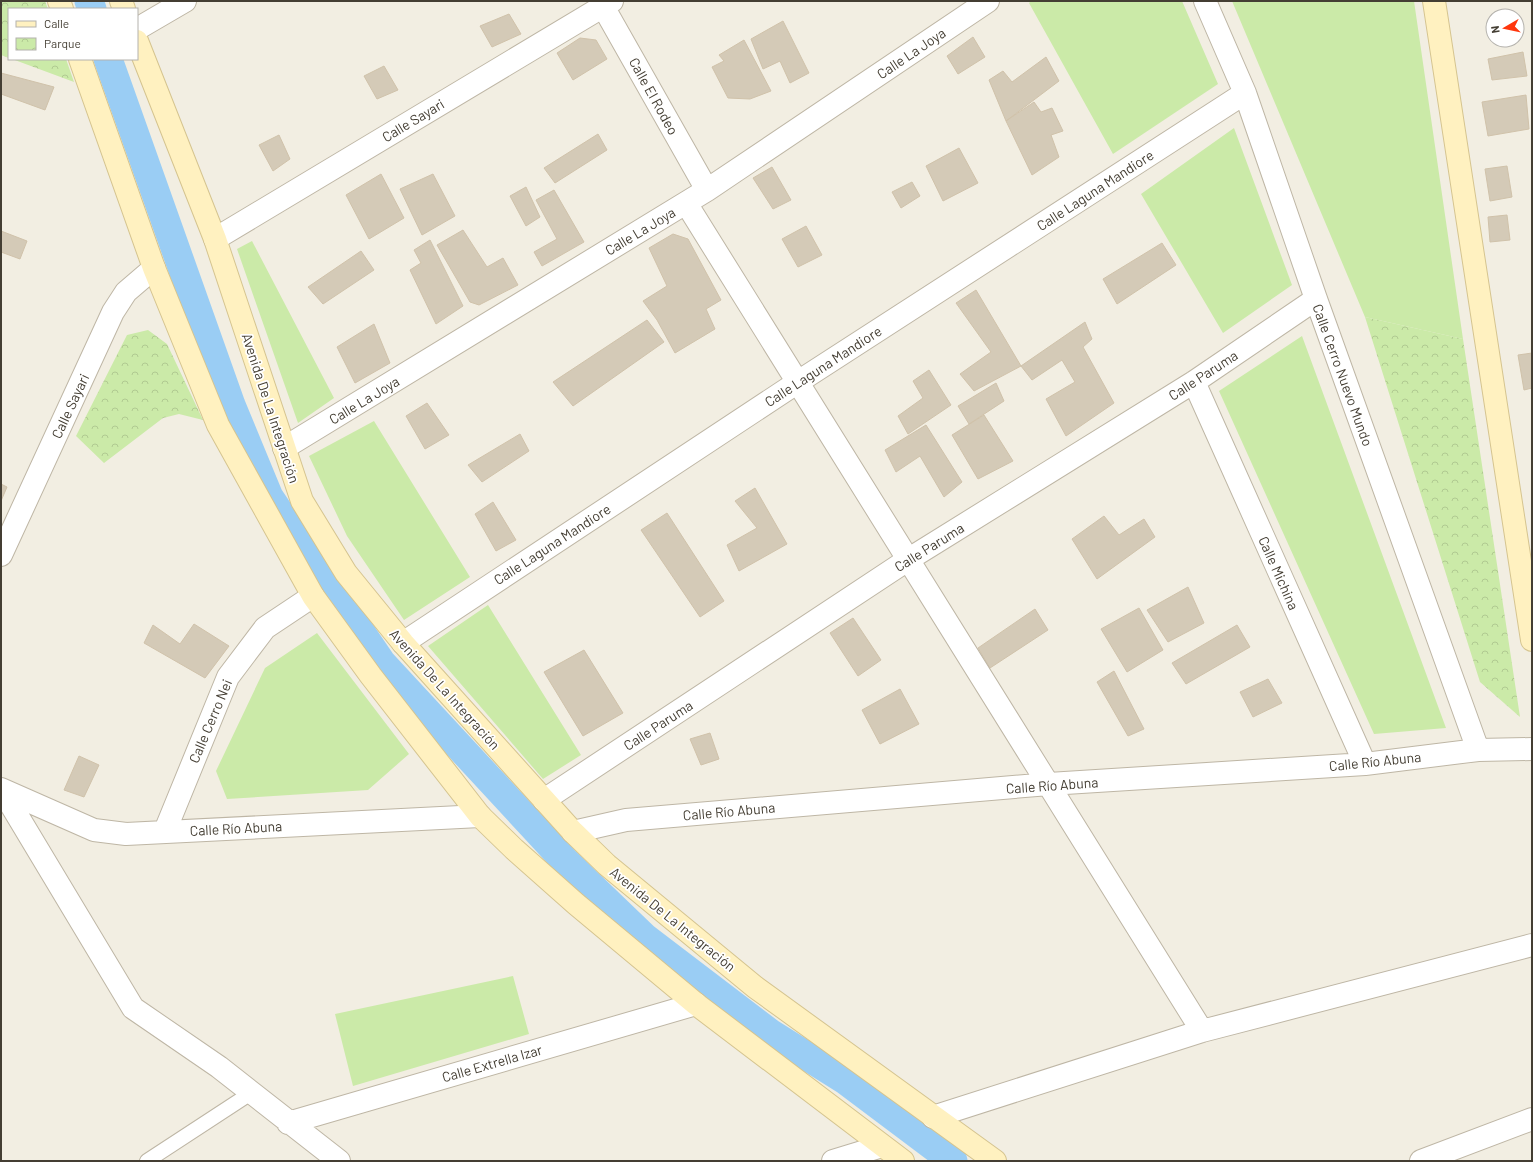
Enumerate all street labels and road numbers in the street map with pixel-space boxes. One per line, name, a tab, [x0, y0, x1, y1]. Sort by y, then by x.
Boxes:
street label: Calle La Joya	[873, 24, 949, 82]
street label: Calle El Rodeo	[626, 54, 682, 138]
street label: Calle Sayari	[379, 95, 447, 145]
street label: Calle Laguna Mandiore	[1033, 146, 1157, 234]
street label: Calle La Joya	[602, 203, 678, 259]
street label: Calle Cerro Nuevo Mundo	[1309, 302, 1377, 448]
street label: Calle Laguna Mandiore	[761, 322, 885, 410]
street label: Avenida De La Integración	[239, 331, 303, 485]
street label: Calle Paruma	[1165, 346, 1241, 404]
street label: Calle Sayari	[48, 371, 92, 441]
street label: Calle La Joya	[326, 372, 402, 428]
street label: Calle Laguna Mandiore	[490, 500, 614, 588]
street label: Calle Paruma	[891, 519, 967, 575]
street label: Calle Michina	[1255, 533, 1303, 613]
street label: Avenida De La Integración	[386, 625, 504, 753]
street label: Calle Cerro Nei	[185, 677, 235, 765]
street label: Calle Paruma	[620, 696, 696, 754]
street label: Calle Río Abuna	[1328, 748, 1422, 774]
street label: Calle Río Abuna	[1005, 773, 1099, 797]
street label: Calle Río Abuna	[682, 798, 776, 824]
street label: Calle Río Abuna	[189, 817, 283, 839]
street label: Avenida De La Integración	[607, 863, 739, 975]
street label: Calle Extrella Izar	[440, 1041, 544, 1085]

